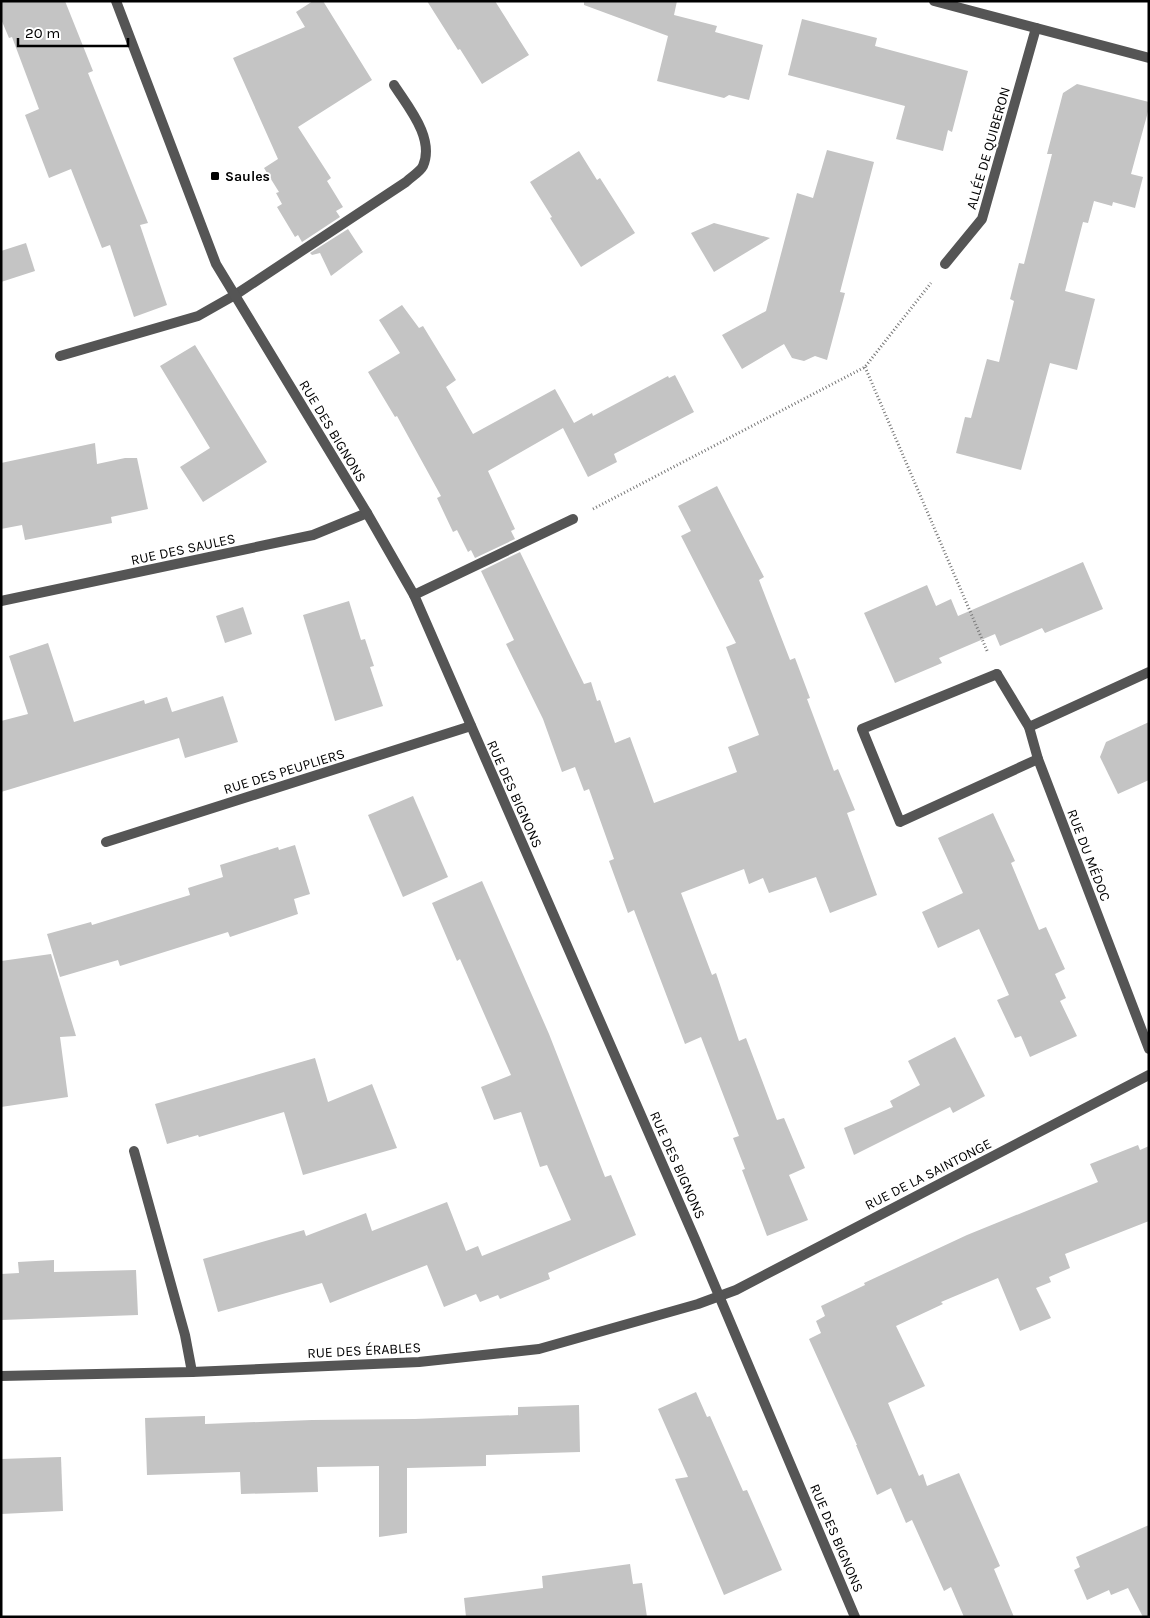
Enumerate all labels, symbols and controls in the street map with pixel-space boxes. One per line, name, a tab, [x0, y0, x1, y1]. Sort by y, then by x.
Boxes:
scale bar	[18, 15, 128, 47]
text: 20 m	[25, 24, 60, 42]
street label: ALLÉE DE QUIBERON	[962, 85, 1014, 211]
place label: Saules	[225, 168, 270, 185]
marker: Saules	[209, 170, 221, 182]
street label: RUE DES BIGNONS	[295, 377, 370, 485]
street label: RUE DES SAULES	[129, 530, 237, 569]
street label: RUE DES BIGNONS	[483, 738, 546, 851]
street label: RUE DES PEUPLIERS	[222, 745, 347, 798]
street label: RUE DU MÉDOC	[1063, 806, 1115, 904]
street label: RUE DES BIGNONS	[646, 1109, 709, 1222]
street label: RUE DE LA SAINTONGE	[862, 1135, 994, 1214]
street label: RUE DES ÉRABLES	[307, 1338, 421, 1362]
street label: RUE DES BIGNONS	[806, 1481, 867, 1595]

